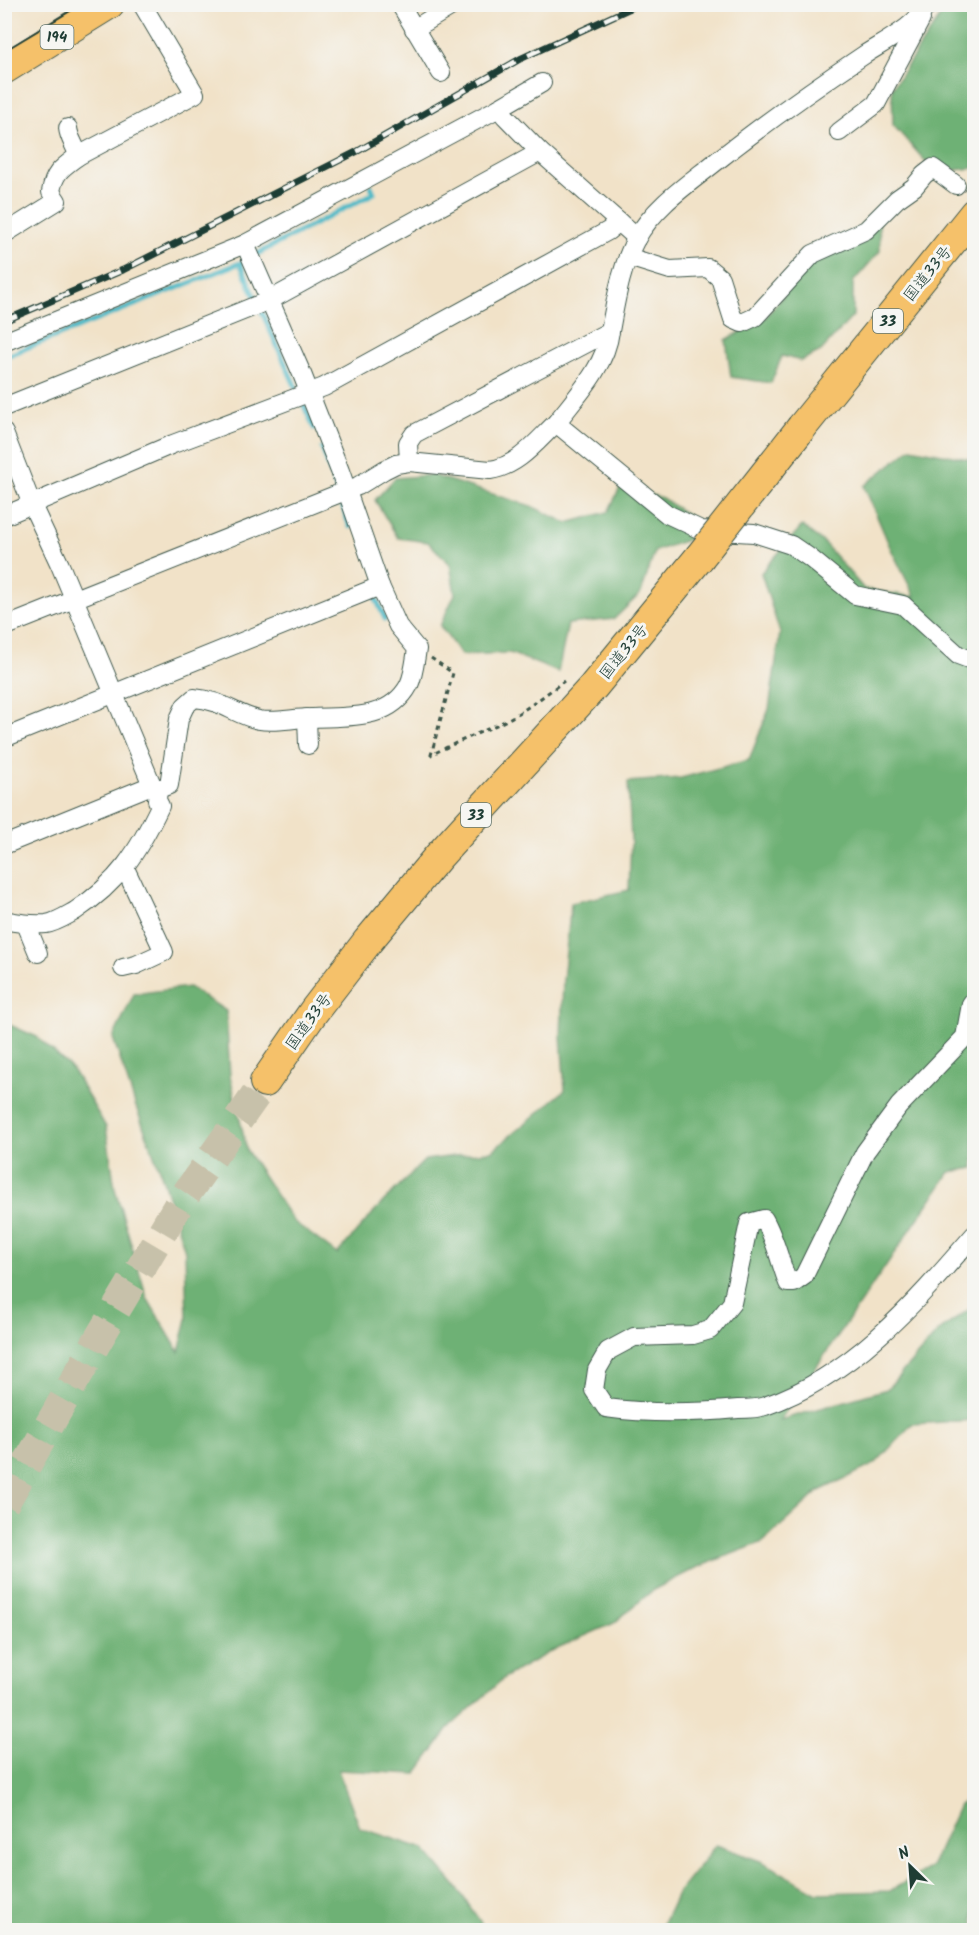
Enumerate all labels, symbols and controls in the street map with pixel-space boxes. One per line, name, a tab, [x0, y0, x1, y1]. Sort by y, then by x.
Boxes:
road number: 194	[40, 25, 74, 49]
street label: 国道33号	[898, 240, 959, 308]
road number: 33	[873, 309, 903, 333]
street label: 国道33号	[594, 618, 655, 686]
road number: 33	[461, 803, 491, 827]
street label: 国道33号	[280, 988, 339, 1056]
north arrow	[880, 1836, 940, 1896]
text: N	[894, 1840, 914, 1867]

